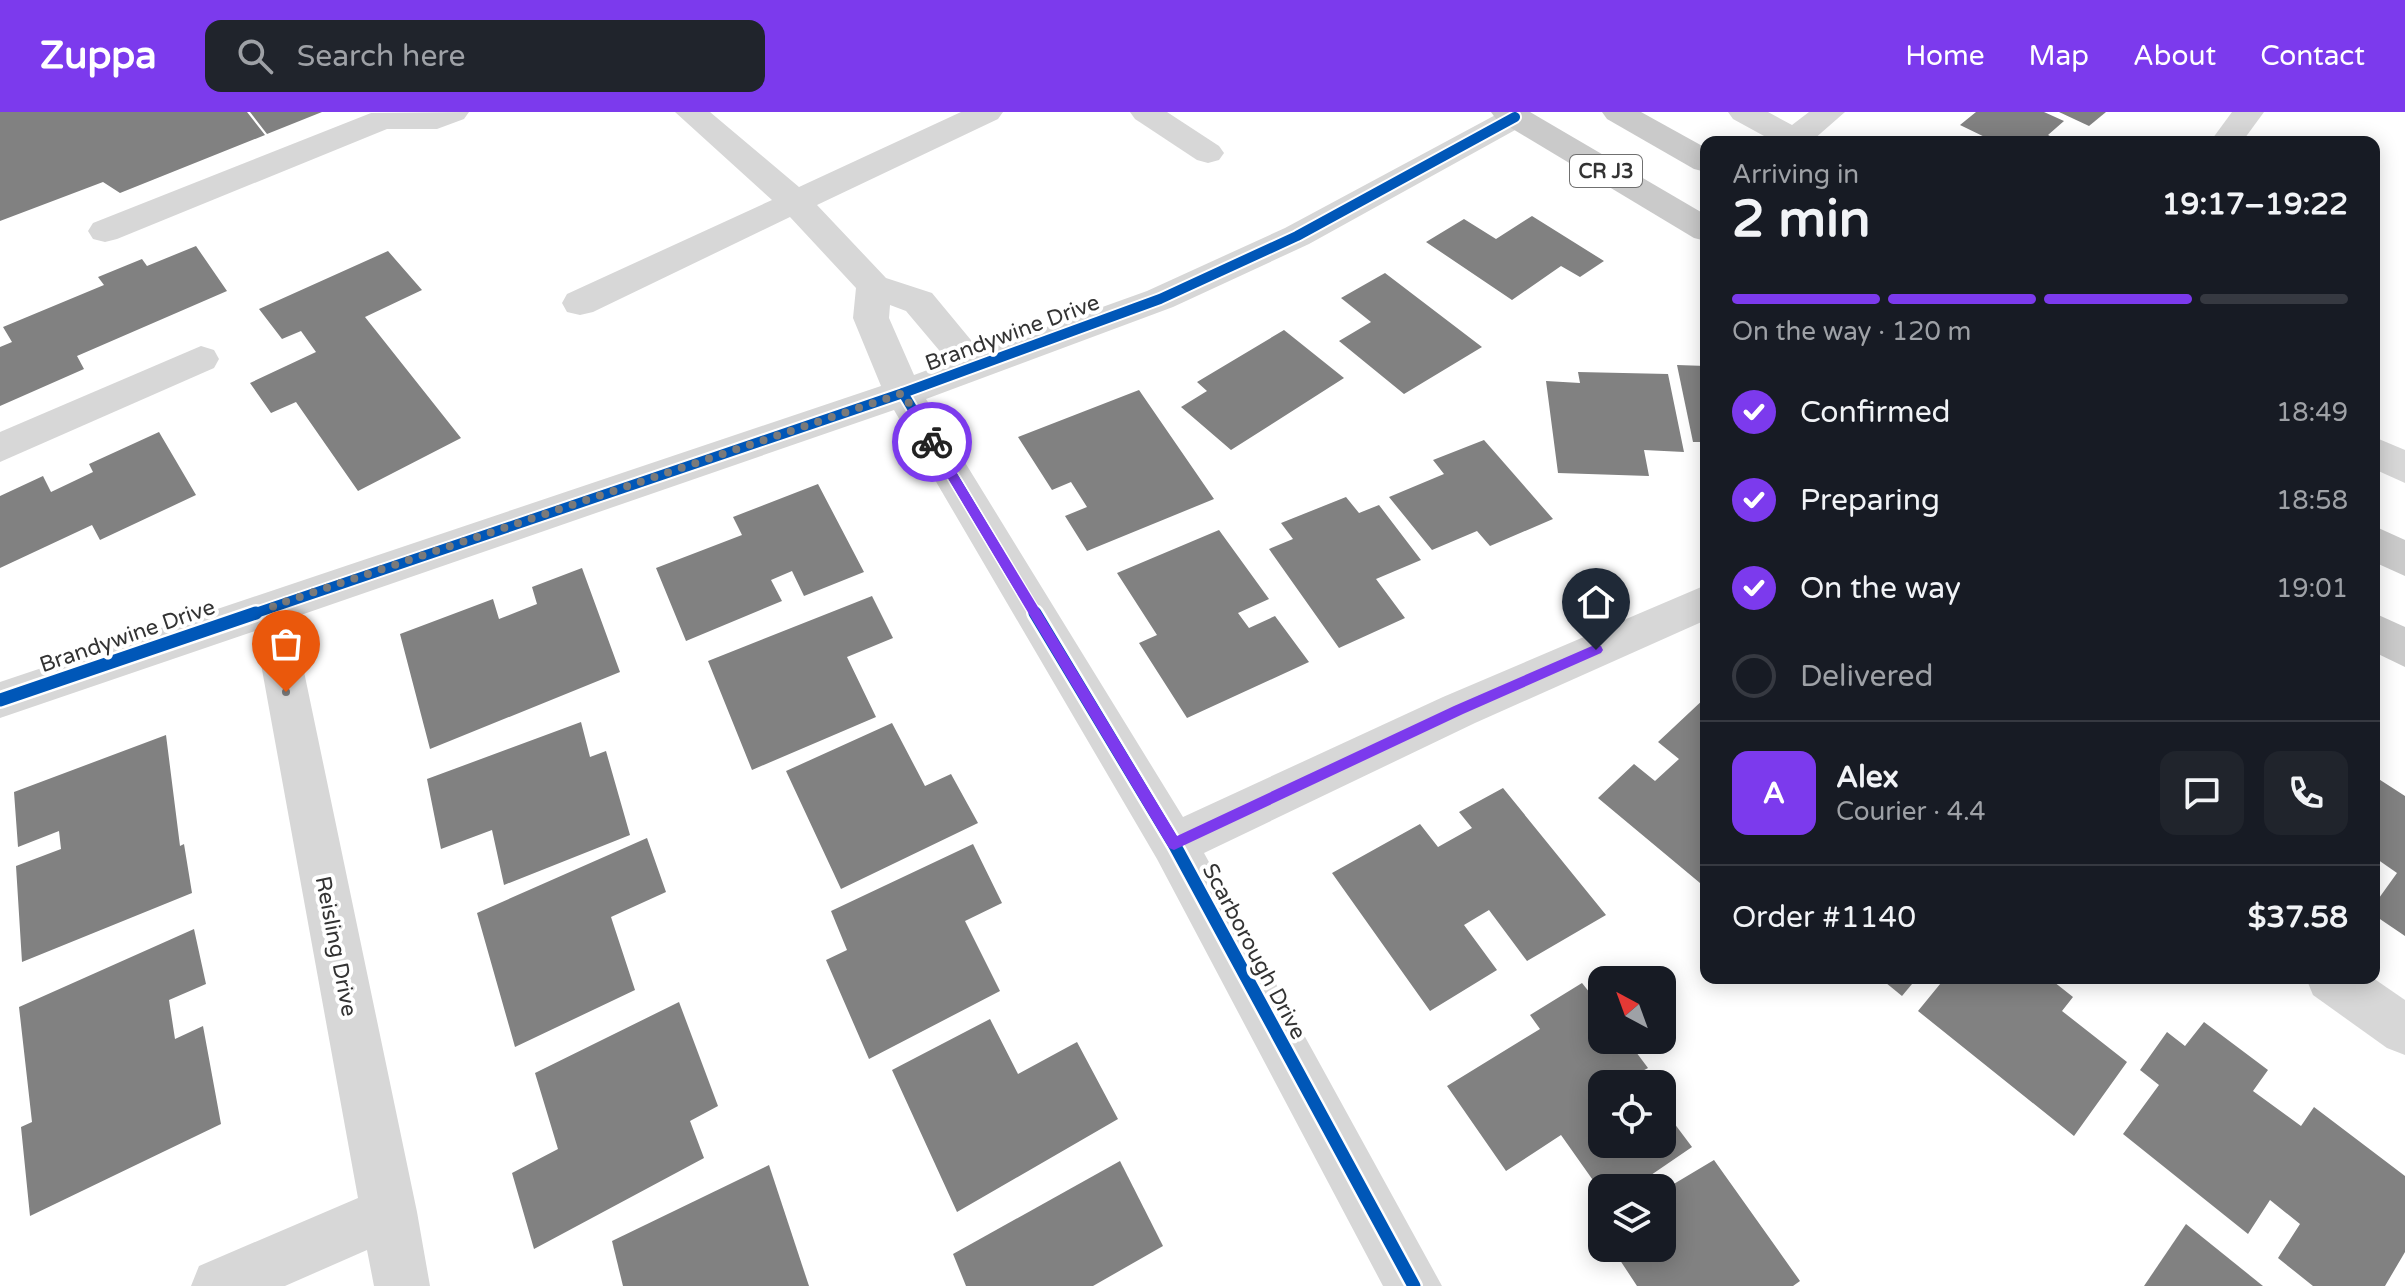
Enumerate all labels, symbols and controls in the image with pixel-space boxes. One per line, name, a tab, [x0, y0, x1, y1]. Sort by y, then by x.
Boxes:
search box	[205, 20, 765, 92]
text: Zuppa	[40, 33, 157, 79]
icon: search	[233, 34, 277, 78]
text: Search here	[297, 38, 465, 75]
text: Home	[1905, 39, 1985, 73]
text: Map	[2029, 39, 2089, 73]
text: About	[2133, 39, 2216, 73]
text: Contact	[2260, 39, 2365, 73]
road number: CR J3	[1570, 155, 1642, 187]
text: Arriving in	[1732, 159, 1859, 190]
text: 19:17–19:22	[2162, 186, 2348, 223]
text: 2 min	[1732, 188, 1871, 251]
street label: Brandywine Drive	[922, 289, 1103, 377]
text: On the way · 120 m	[1732, 316, 1971, 347]
icon: check	[1732, 390, 1776, 434]
text: Confirmed	[1800, 394, 1951, 431]
text: 18:49	[2276, 397, 2348, 428]
courier	[892, 402, 972, 482]
icon: bike	[910, 420, 954, 464]
icon: check	[1732, 478, 1776, 522]
text: Preparing	[1800, 482, 1940, 519]
text: 18:58	[2276, 485, 2348, 516]
icon: check	[1732, 566, 1776, 610]
pin	[1562, 568, 1630, 650]
text: On the way	[1800, 570, 1961, 607]
text: 19:01	[2276, 573, 2348, 604]
icon: home	[1574, 580, 1618, 624]
street label: Brandywine Drive	[36, 594, 218, 678]
pin	[252, 610, 320, 692]
icon: bag	[264, 622, 308, 666]
text: Delivered	[1800, 658, 1934, 695]
button: chat	[2160, 751, 2244, 835]
button: phone	[2264, 751, 2348, 835]
text: Alex	[1836, 759, 1899, 796]
text: A	[1763, 775, 1785, 812]
text: Courier · 4.4	[1836, 796, 1986, 827]
street label: Scarborough Drive	[1197, 859, 1311, 1044]
street label: Reisling Drive	[310, 874, 362, 1019]
text: Order #1140	[1732, 899, 1916, 936]
text: $37.58	[2248, 899, 2348, 936]
north arrow	[1588, 966, 1676, 1054]
map controls	[1588, 966, 1676, 1262]
button: locate	[1588, 1070, 1676, 1158]
button: layers	[1588, 1174, 1676, 1262]

